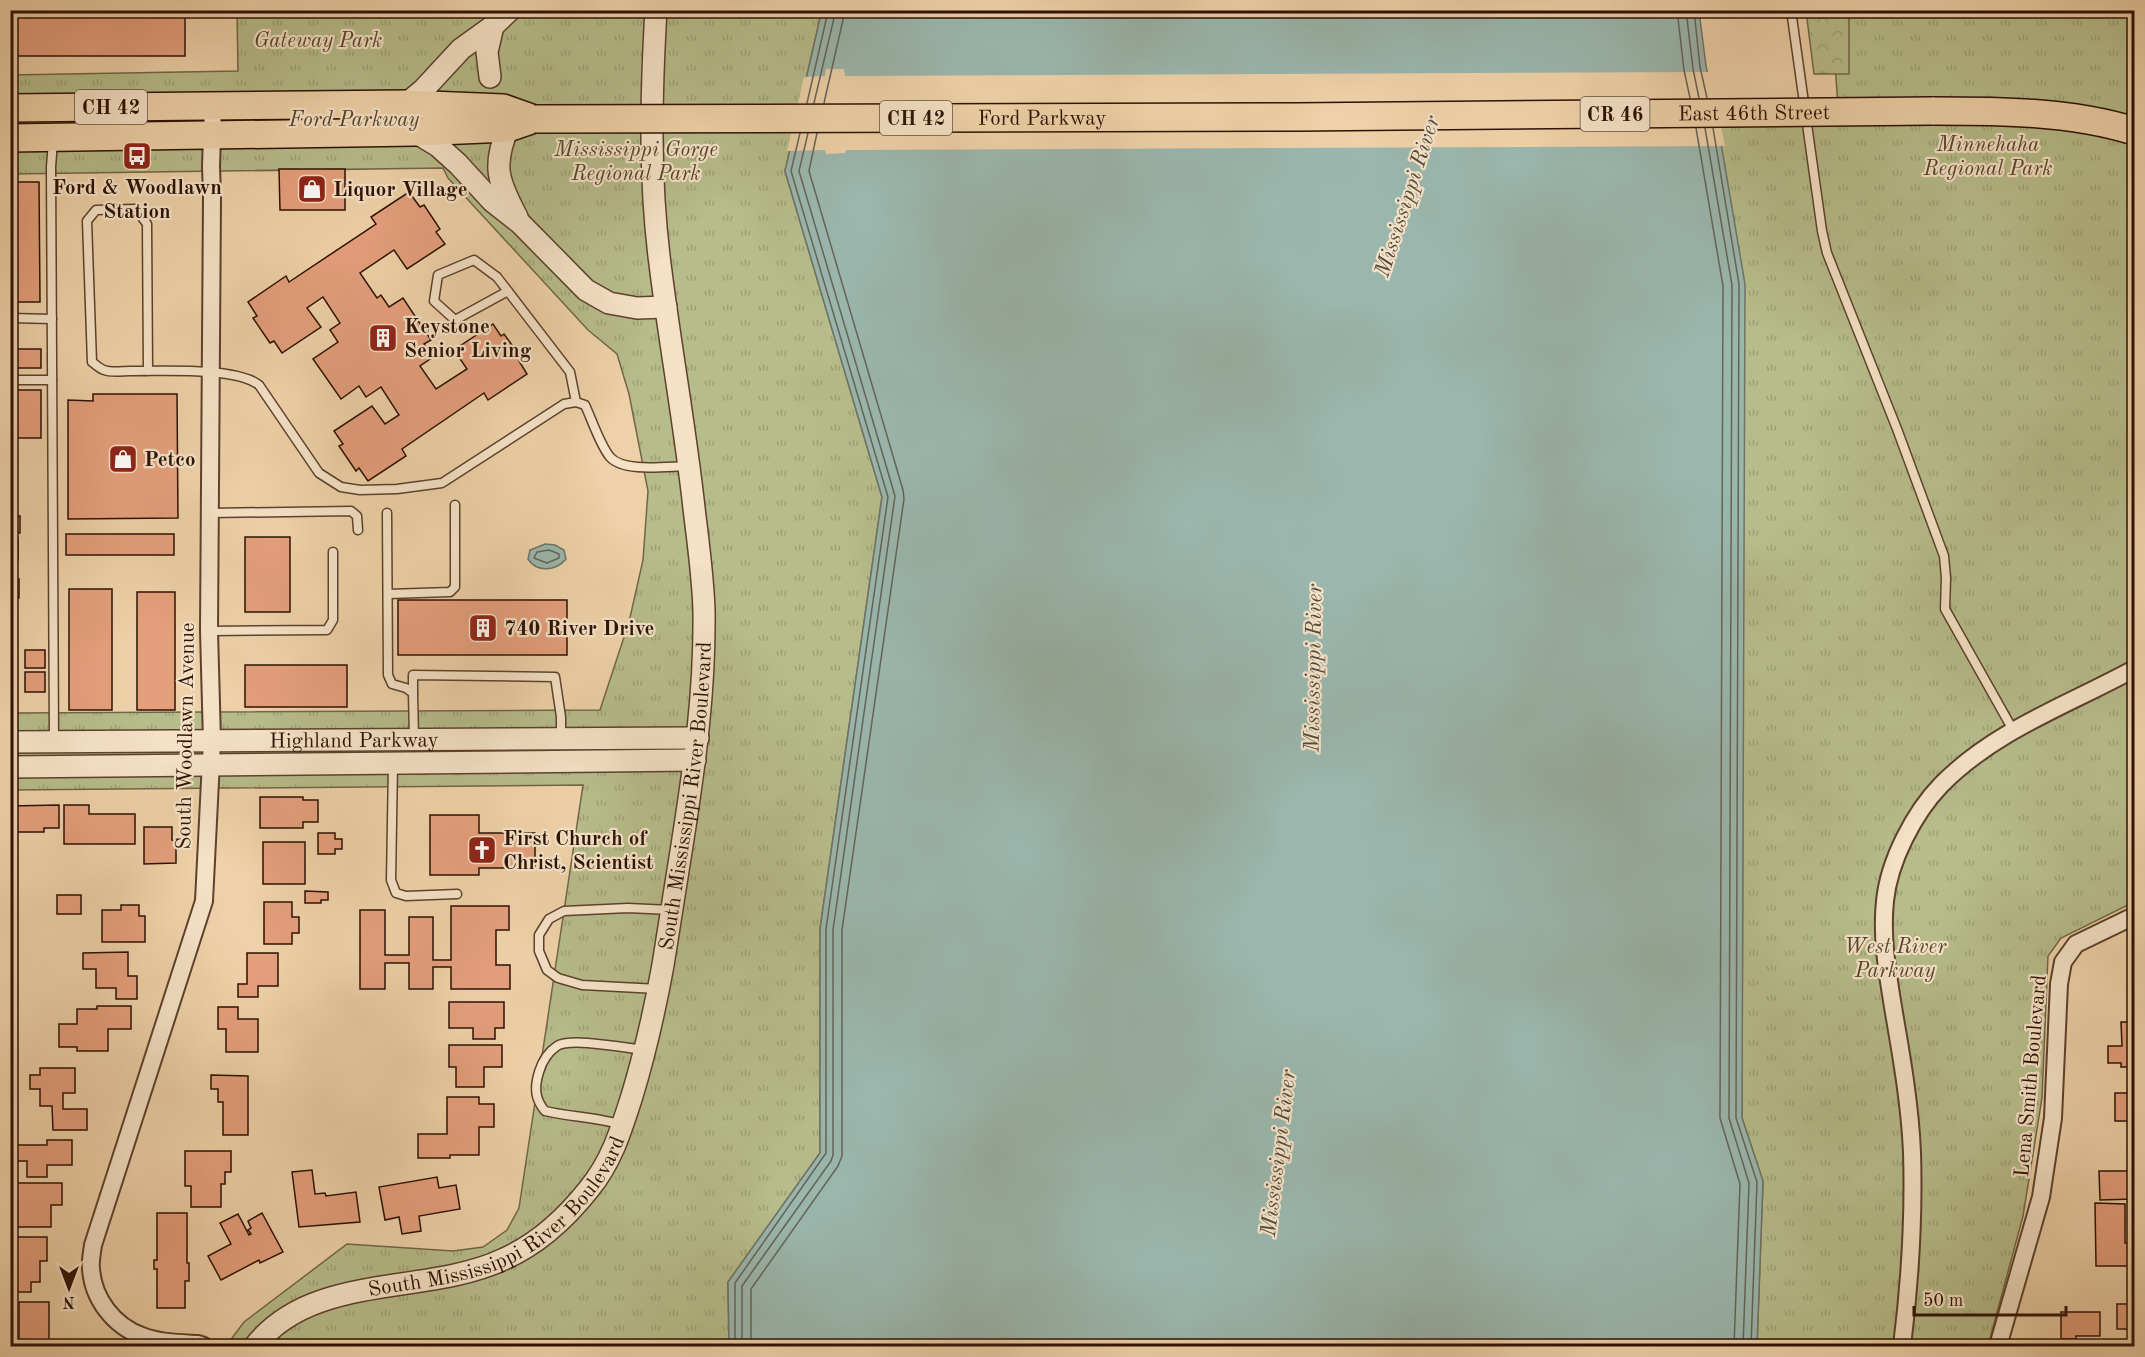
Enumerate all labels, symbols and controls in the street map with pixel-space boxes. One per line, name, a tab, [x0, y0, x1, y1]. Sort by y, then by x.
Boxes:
park label: Gateway Park	[254, 31, 382, 52]
road number: CH 42	[75, 90, 147, 124]
road number: CR 46	[1580, 97, 1650, 131]
road number: CH 42	[880, 101, 952, 135]
street label: East 46th Street	[1678, 103, 1830, 125]
street label: Ford Parkway	[978, 109, 1106, 130]
park label: Ford Parkway	[288, 110, 419, 131]
water label: Mississippi River	[1371, 113, 1444, 281]
park label: Minnehaha Regional Park	[1922, 135, 2053, 180]
bus stop icon: Ford & Woodlawn Station	[121, 140, 153, 172]
park label: Mississippi Gorge Regional Park	[553, 140, 718, 185]
shop icon: Liquor Village	[296, 173, 328, 205]
place label: Ford & Woodlawn Station	[52, 178, 222, 223]
place label: Liquor Village	[333, 180, 468, 201]
place label: Keystone Senior Living	[404, 317, 532, 362]
building icon: Keystone Senior Living	[367, 322, 399, 354]
shop icon: Petco	[107, 443, 139, 475]
place label: Petco	[144, 450, 196, 471]
water label: Mississippi River	[1302, 583, 1326, 753]
building icon: 740 River Drive	[467, 612, 499, 644]
place label: 740 River Drive	[504, 619, 655, 640]
street label: South Woodlawn Avenue	[174, 622, 199, 850]
street label: South Mississippi River Boulevard	[657, 641, 716, 952]
street label: Highland Parkway	[269, 731, 439, 752]
place label: First Church of Christ, Scientist	[503, 829, 654, 874]
church icon: First Church of Christ, Scientist	[466, 834, 498, 866]
park label: West River Parkway	[1844, 937, 1947, 982]
street label: Lena Smith Boulevard	[2012, 974, 2051, 1178]
water label: Mississippi River	[1258, 1068, 1300, 1239]
street label: South Mississippi River Boulevard	[367, 1133, 629, 1301]
north arrow	[39, 1258, 99, 1318]
scale bar	[1914, 1279, 2066, 1317]
text: 50 m	[1923, 1292, 1963, 1310]
text: N	[62, 1293, 75, 1309]

